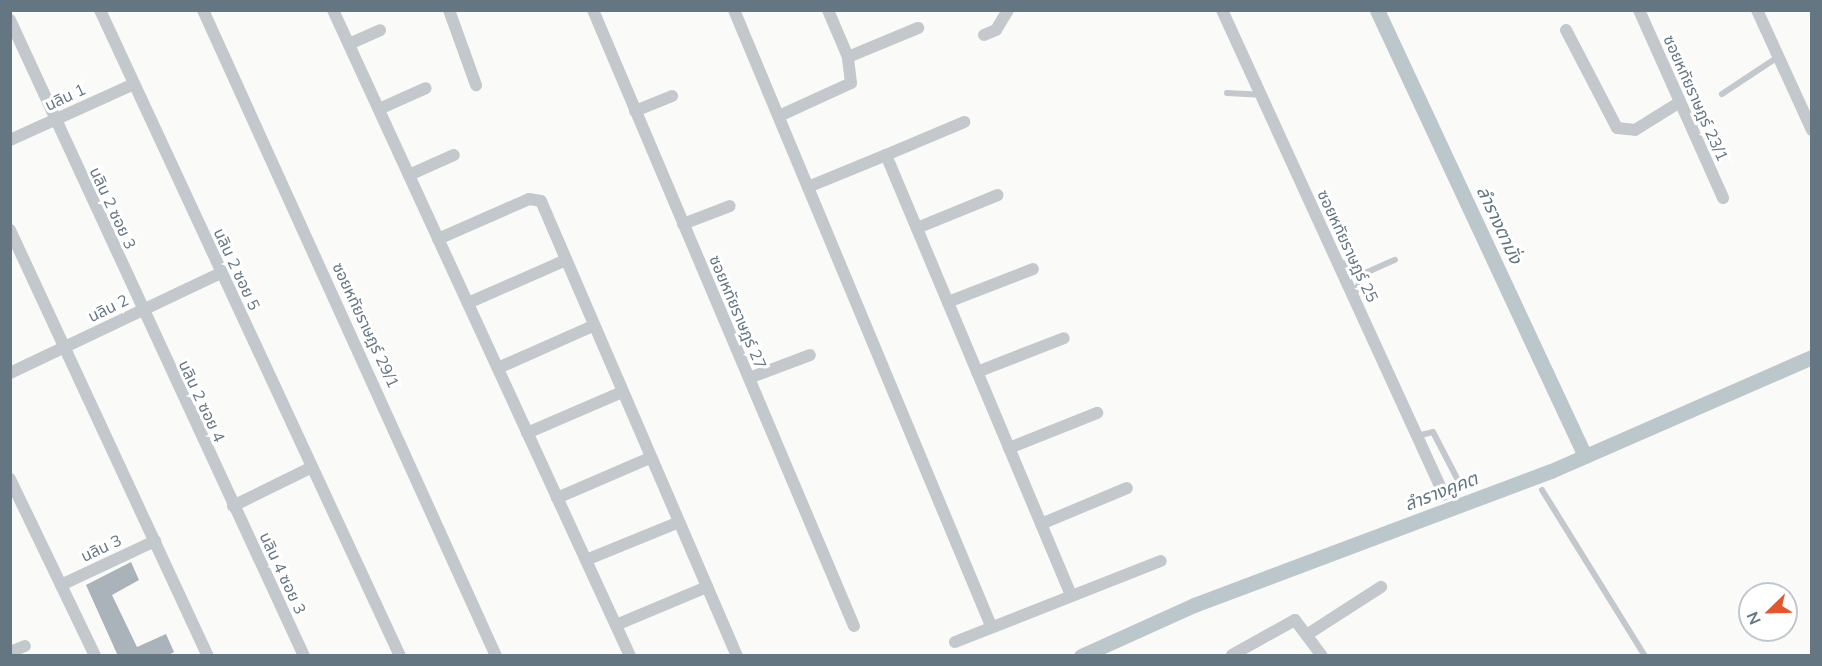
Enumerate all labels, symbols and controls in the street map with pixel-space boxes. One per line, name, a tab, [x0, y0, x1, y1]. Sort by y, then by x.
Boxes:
street label: ซอยหทัยราษฎร์ 23/1	[1660, 32, 1732, 164]
street label: นลิน 1	[42, 79, 88, 115]
street label: นลิน 2 ซอย 3	[86, 164, 140, 252]
water label: ลำรางตามั่ง	[1472, 183, 1526, 267]
street label: ซอยหทัยราษฎร์ 25	[1314, 187, 1382, 305]
street label: นลิน 2 ซอย 5	[210, 225, 264, 313]
street label: ซอยหทัยราษฎร์ 27	[705, 252, 771, 372]
street label: ซอยหทัยราษฎร์ 29/1	[329, 259, 403, 391]
street label: นลิน 2	[85, 290, 131, 326]
street label: นลิน 2 ซอย 4	[175, 357, 229, 445]
water label: ลำรางคูคต	[1401, 468, 1481, 516]
street label: นลิน 4 ซอย 3	[256, 529, 310, 617]
street label: นลิน 3	[78, 530, 124, 566]
north arrow	[1738, 582, 1798, 642]
text: N	[1742, 609, 1765, 628]

